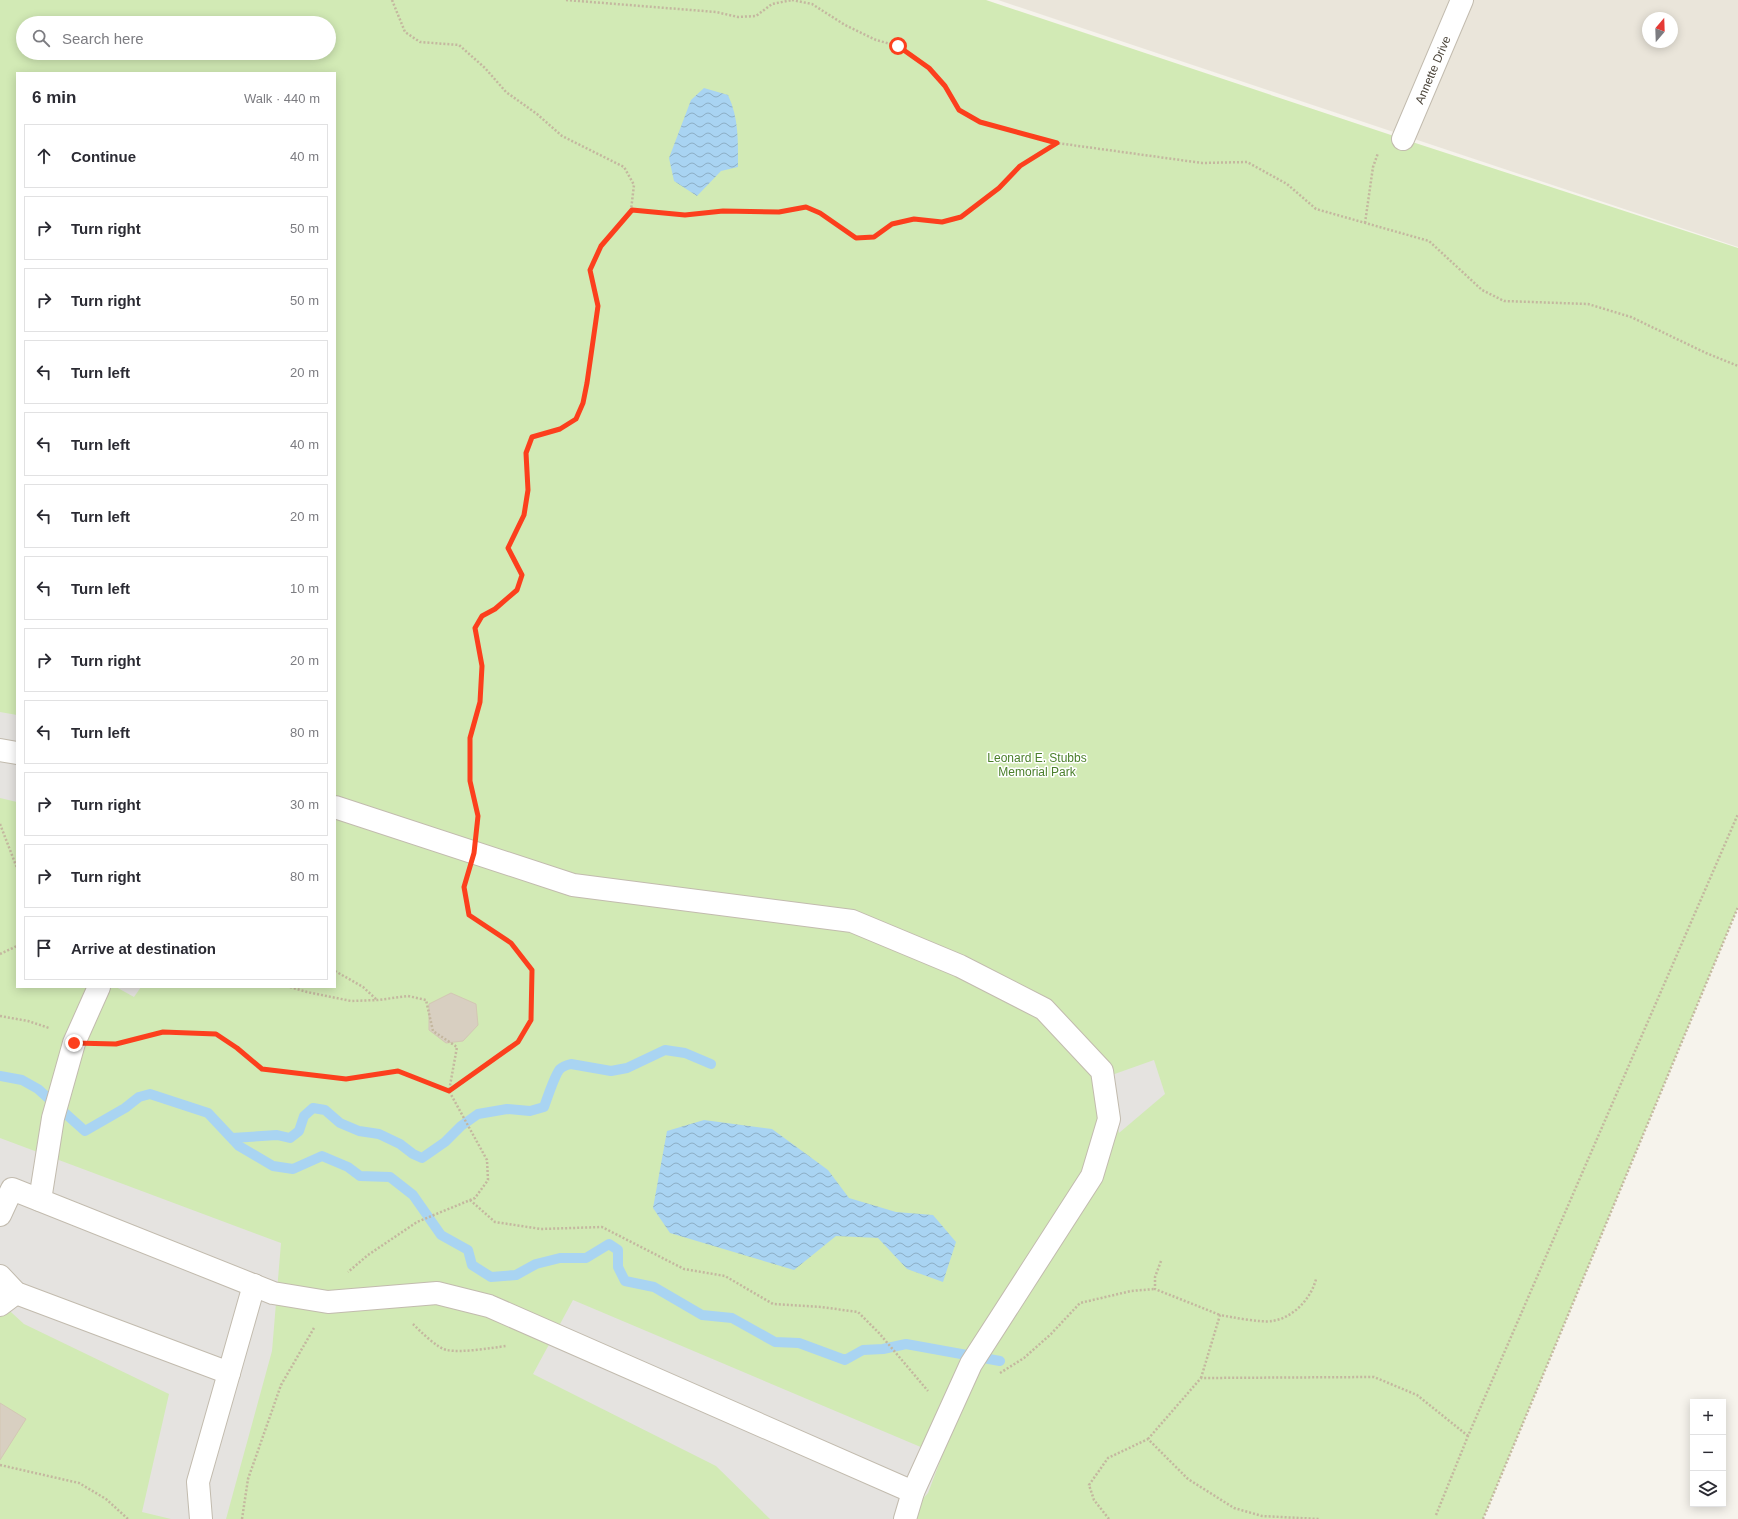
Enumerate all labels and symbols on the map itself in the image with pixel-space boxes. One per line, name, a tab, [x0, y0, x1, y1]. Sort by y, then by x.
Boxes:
north arrow	[1642, 12, 1678, 48]
street label: Annette Drive	[1412, 34, 1454, 106]
route start	[889, 37, 907, 55]
park label: Leonard E. Stubbs Memorial Park	[987, 751, 1087, 779]
route end	[65, 1034, 83, 1052]

